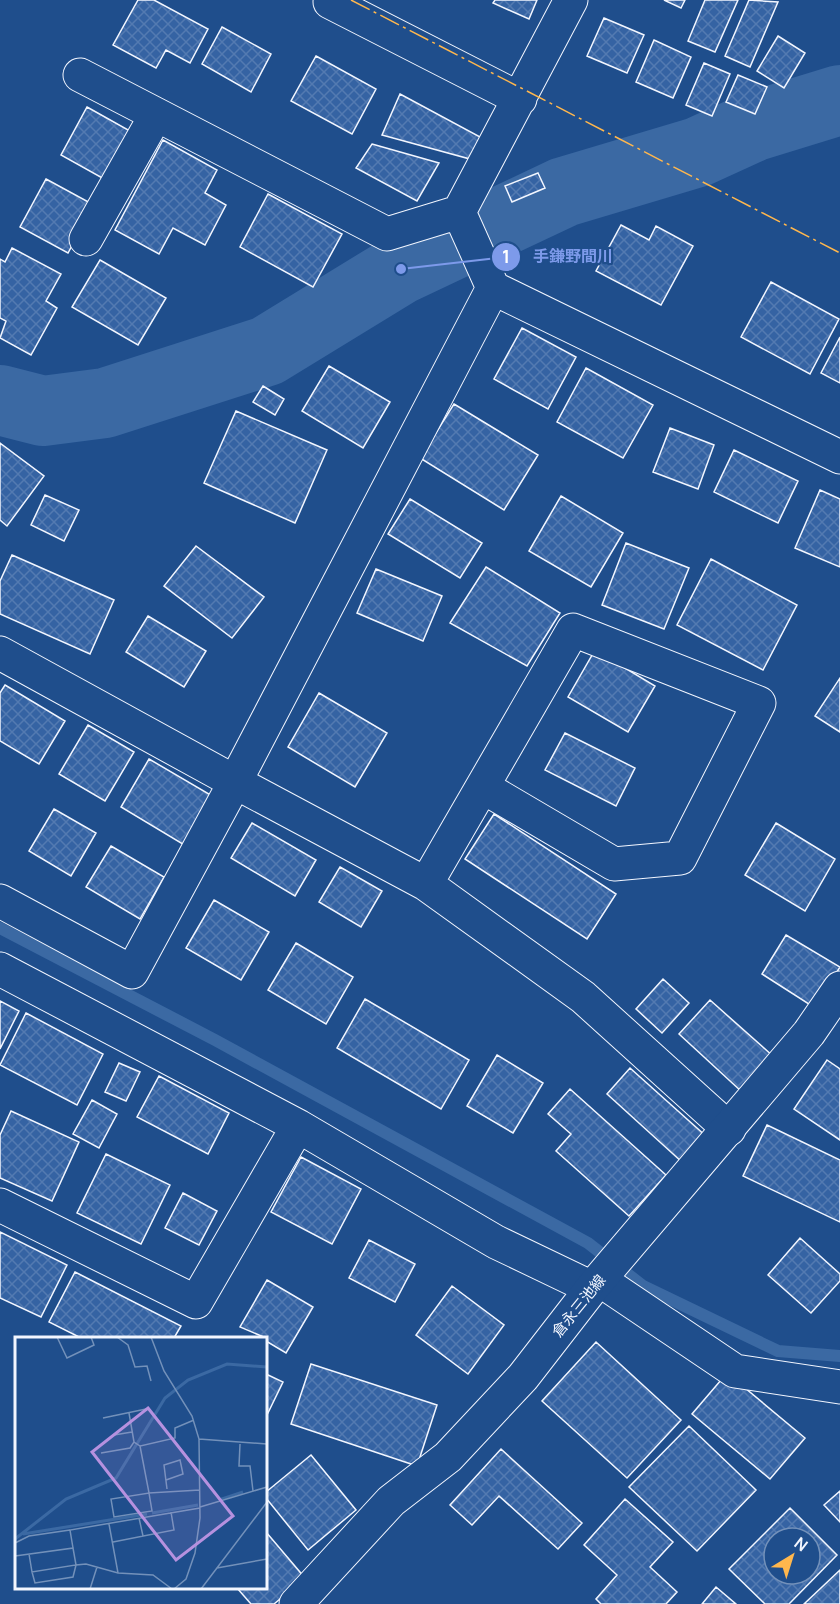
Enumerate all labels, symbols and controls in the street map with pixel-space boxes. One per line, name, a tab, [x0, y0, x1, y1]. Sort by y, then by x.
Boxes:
callout: 手鎌野間川	[491, 240, 625, 274]
text: 1	[502, 244, 510, 268]
text: 手鎌野間川	[533, 245, 613, 267]
street label: 倉永三池線	[547, 1270, 610, 1341]
inset map	[15, 1337, 267, 1589]
north arrow	[762, 1526, 822, 1586]
text: N	[790, 1532, 813, 1556]

